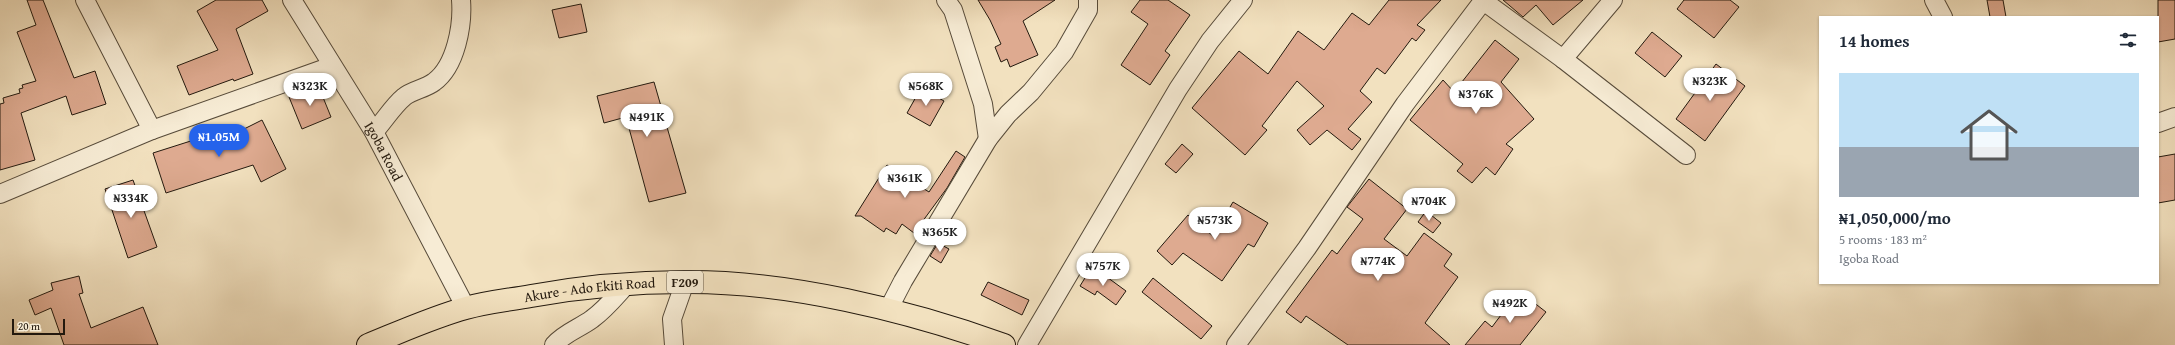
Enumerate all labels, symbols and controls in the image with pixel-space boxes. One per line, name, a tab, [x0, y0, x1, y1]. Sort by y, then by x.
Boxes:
text: 14 homes	[1839, 28, 1910, 53]
icon: filters	[2117, 29, 2139, 51]
pin: ₦323K	[1682, 68, 1738, 102]
text: ₦323K	[1692, 71, 1728, 90]
pin: ₦323K	[282, 73, 338, 107]
pin: ₦568K	[898, 73, 954, 107]
text: ₦323K	[292, 76, 328, 95]
text: ₦568K	[908, 76, 944, 95]
pin: ₦376K	[1448, 81, 1504, 115]
text: ₦376K	[1458, 84, 1494, 103]
icon: home	[1953, 99, 2025, 171]
pin: ₦491K	[619, 104, 675, 138]
text: ₦491K	[629, 107, 665, 126]
street label: Igoba Road	[360, 118, 408, 185]
pin: ₦1.05M	[186, 124, 252, 158]
text: ₦1.05M	[198, 127, 240, 146]
pin: ₦361K	[877, 165, 933, 199]
text: ₦361K	[887, 168, 923, 187]
pin: ₦334K	[103, 185, 159, 219]
text: ₦334K	[113, 188, 149, 207]
pin: ₦704K	[1401, 188, 1457, 222]
text: ₦704K	[1411, 191, 1447, 210]
text: ₦1,050,000/mo	[1839, 205, 1951, 230]
pin: ₦573K	[1187, 207, 1243, 241]
text: ₦573K	[1197, 210, 1233, 229]
pin: ₦365K	[912, 219, 968, 253]
text: ₦365K	[922, 222, 958, 241]
text: 5 rooms · 183 m²	[1839, 230, 1927, 249]
pin: ₦774K	[1350, 248, 1406, 282]
text: Igoba Road	[1839, 249, 1899, 268]
text: ₦774K	[1360, 251, 1396, 270]
pin: ₦757K	[1075, 253, 1131, 287]
text: ₦757K	[1085, 256, 1121, 275]
road number: F209	[667, 271, 703, 293]
street label: Akure - Ado Ekiti Road	[522, 272, 656, 307]
pin: ₦492K	[1482, 290, 1538, 324]
text: ₦492K	[1492, 293, 1528, 312]
scale bar	[12, 317, 65, 336]
text: 20 m	[18, 318, 40, 334]

